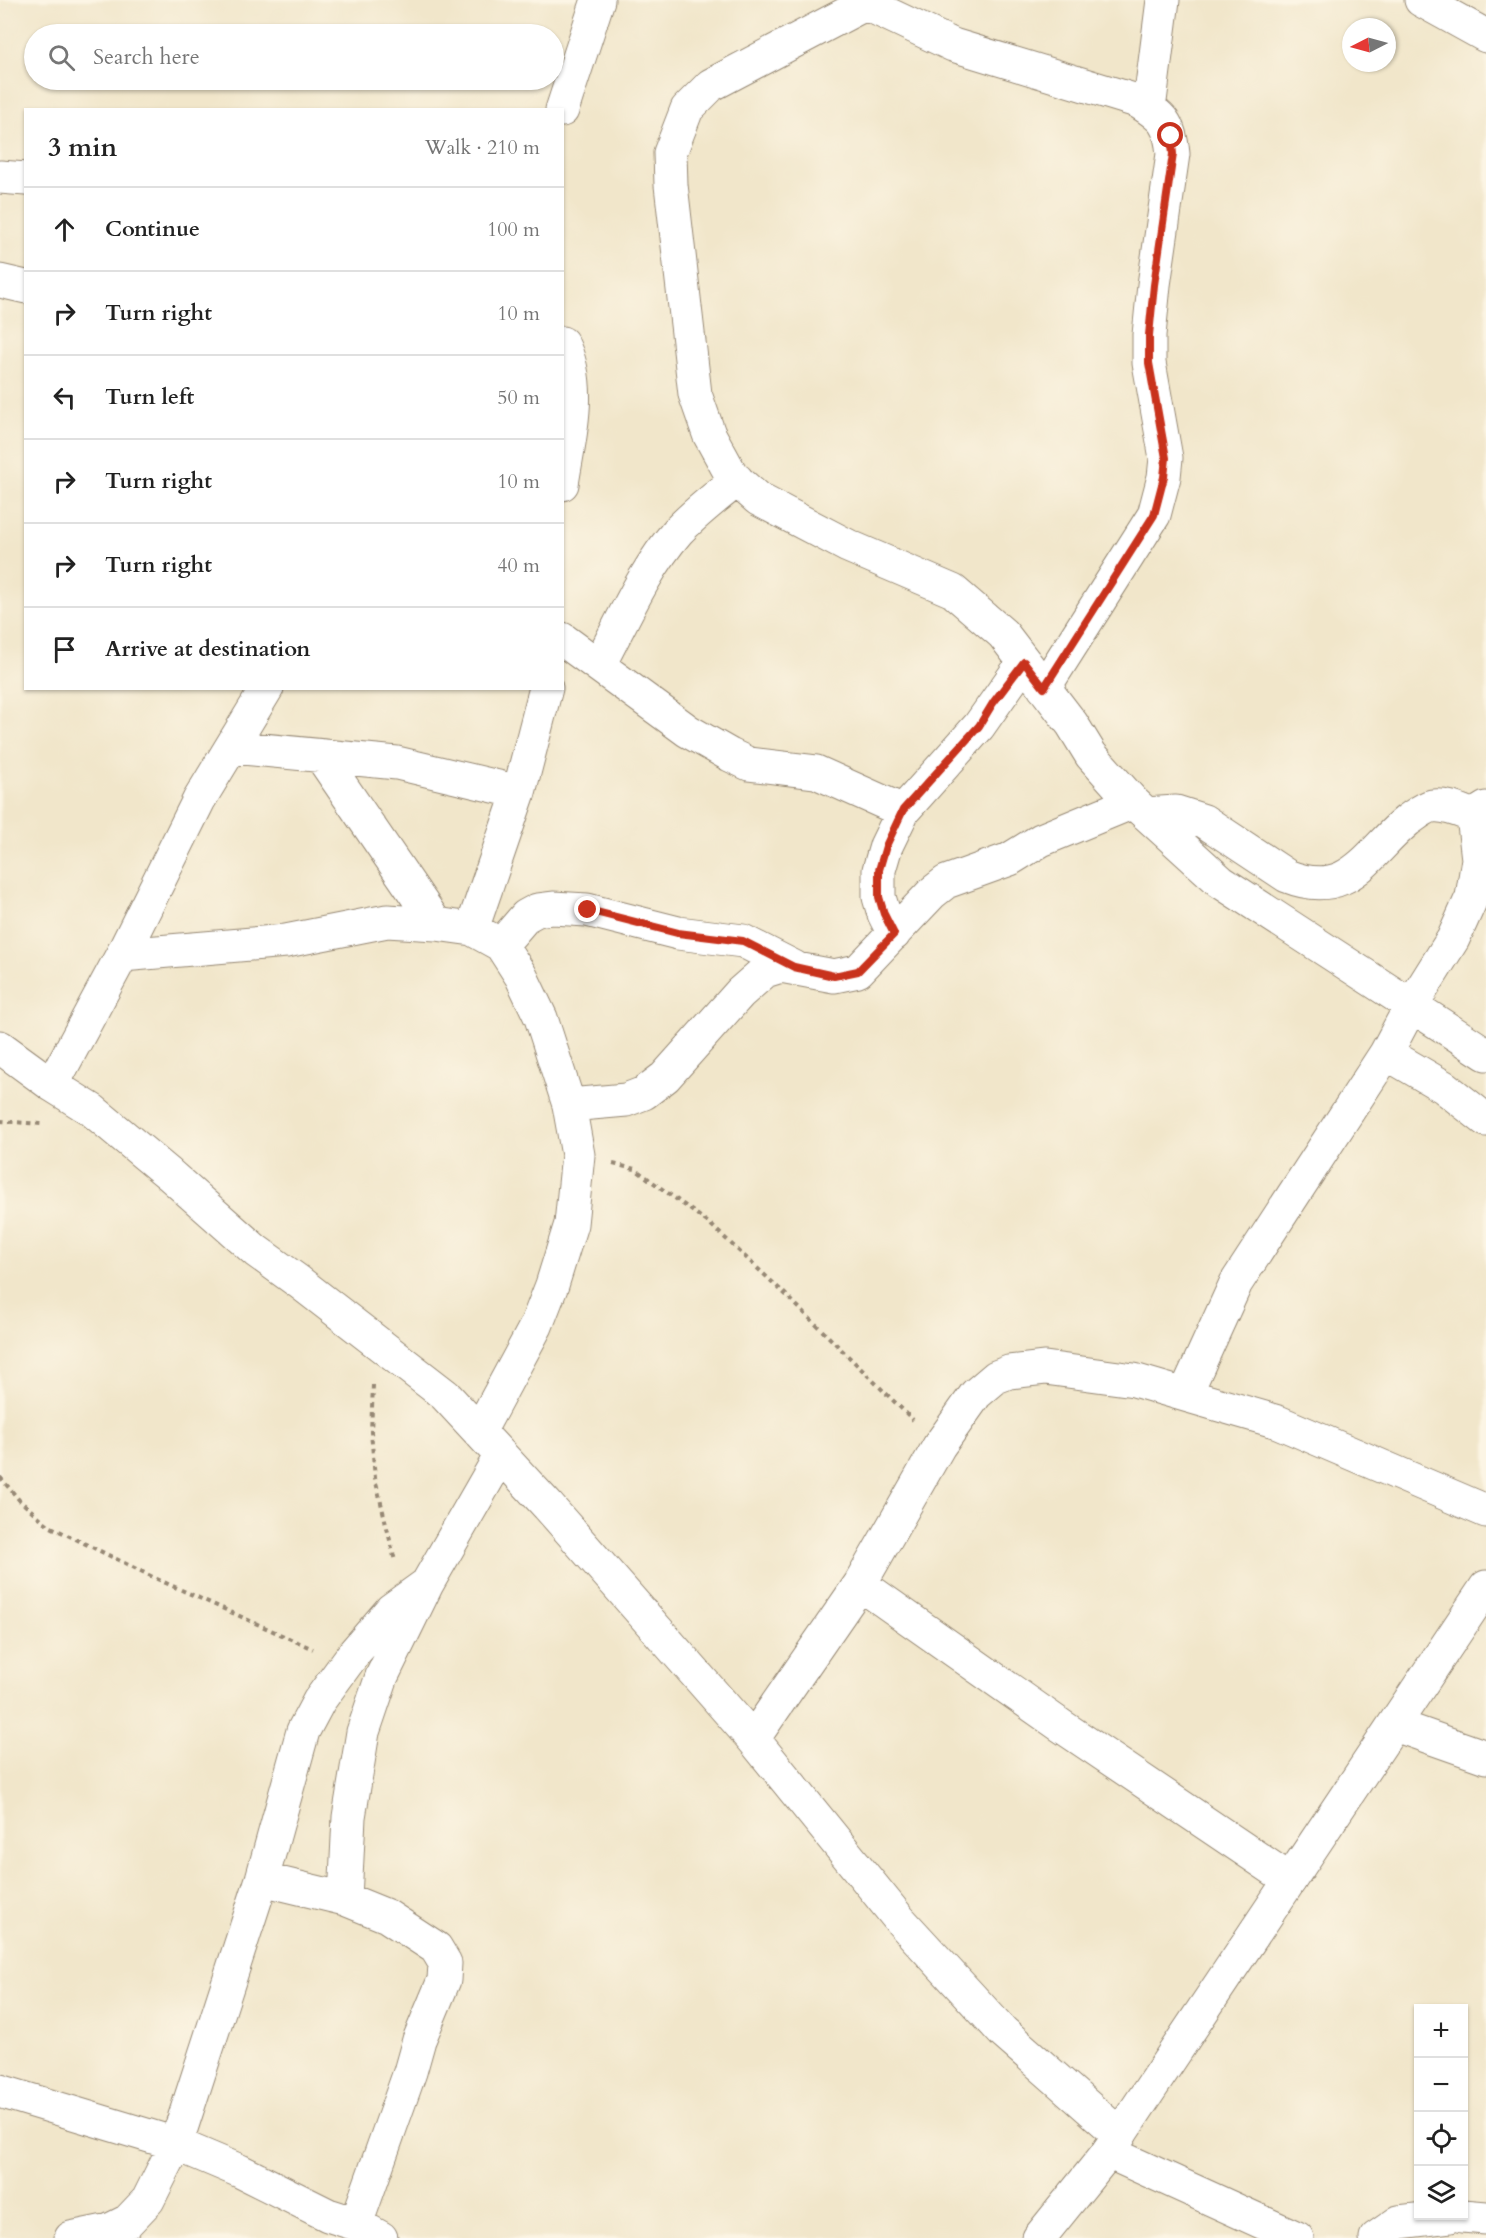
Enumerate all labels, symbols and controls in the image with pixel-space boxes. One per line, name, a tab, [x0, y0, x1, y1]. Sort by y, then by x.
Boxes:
north arrow	[1342, 18, 1396, 72]
search box	[24, 24, 564, 90]
icon: search	[45, 41, 78, 74]
text: Search here	[93, 42, 200, 72]
route start	[1157, 122, 1183, 148]
text: 3 min	[48, 130, 117, 165]
text: Walk · 210 m	[425, 134, 540, 161]
icon: ahead	[48, 213, 81, 246]
text: Continue	[105, 214, 200, 244]
text: 100 m	[487, 216, 540, 243]
icon: right	[48, 297, 81, 330]
text: Turn right	[105, 298, 212, 328]
text: 10 m	[497, 300, 540, 327]
icon: left	[48, 381, 81, 414]
text: Turn left	[105, 382, 194, 412]
text: 50 m	[497, 384, 540, 411]
icon: right	[48, 465, 81, 498]
text: Turn right	[105, 466, 212, 496]
text: 10 m	[497, 468, 540, 495]
icon: right	[48, 549, 81, 582]
text: Turn right	[105, 550, 212, 580]
text: 40 m	[497, 552, 540, 579]
icon: arrive	[48, 633, 81, 666]
text: Arrive at destination	[105, 634, 310, 664]
route end	[574, 896, 600, 922]
map controls	[1414, 2004, 1468, 2220]
button: +	[1414, 2004, 1468, 2058]
button: −	[1414, 2058, 1468, 2112]
button: locate	[1414, 2112, 1468, 2166]
button: layers	[1414, 2166, 1468, 2220]

